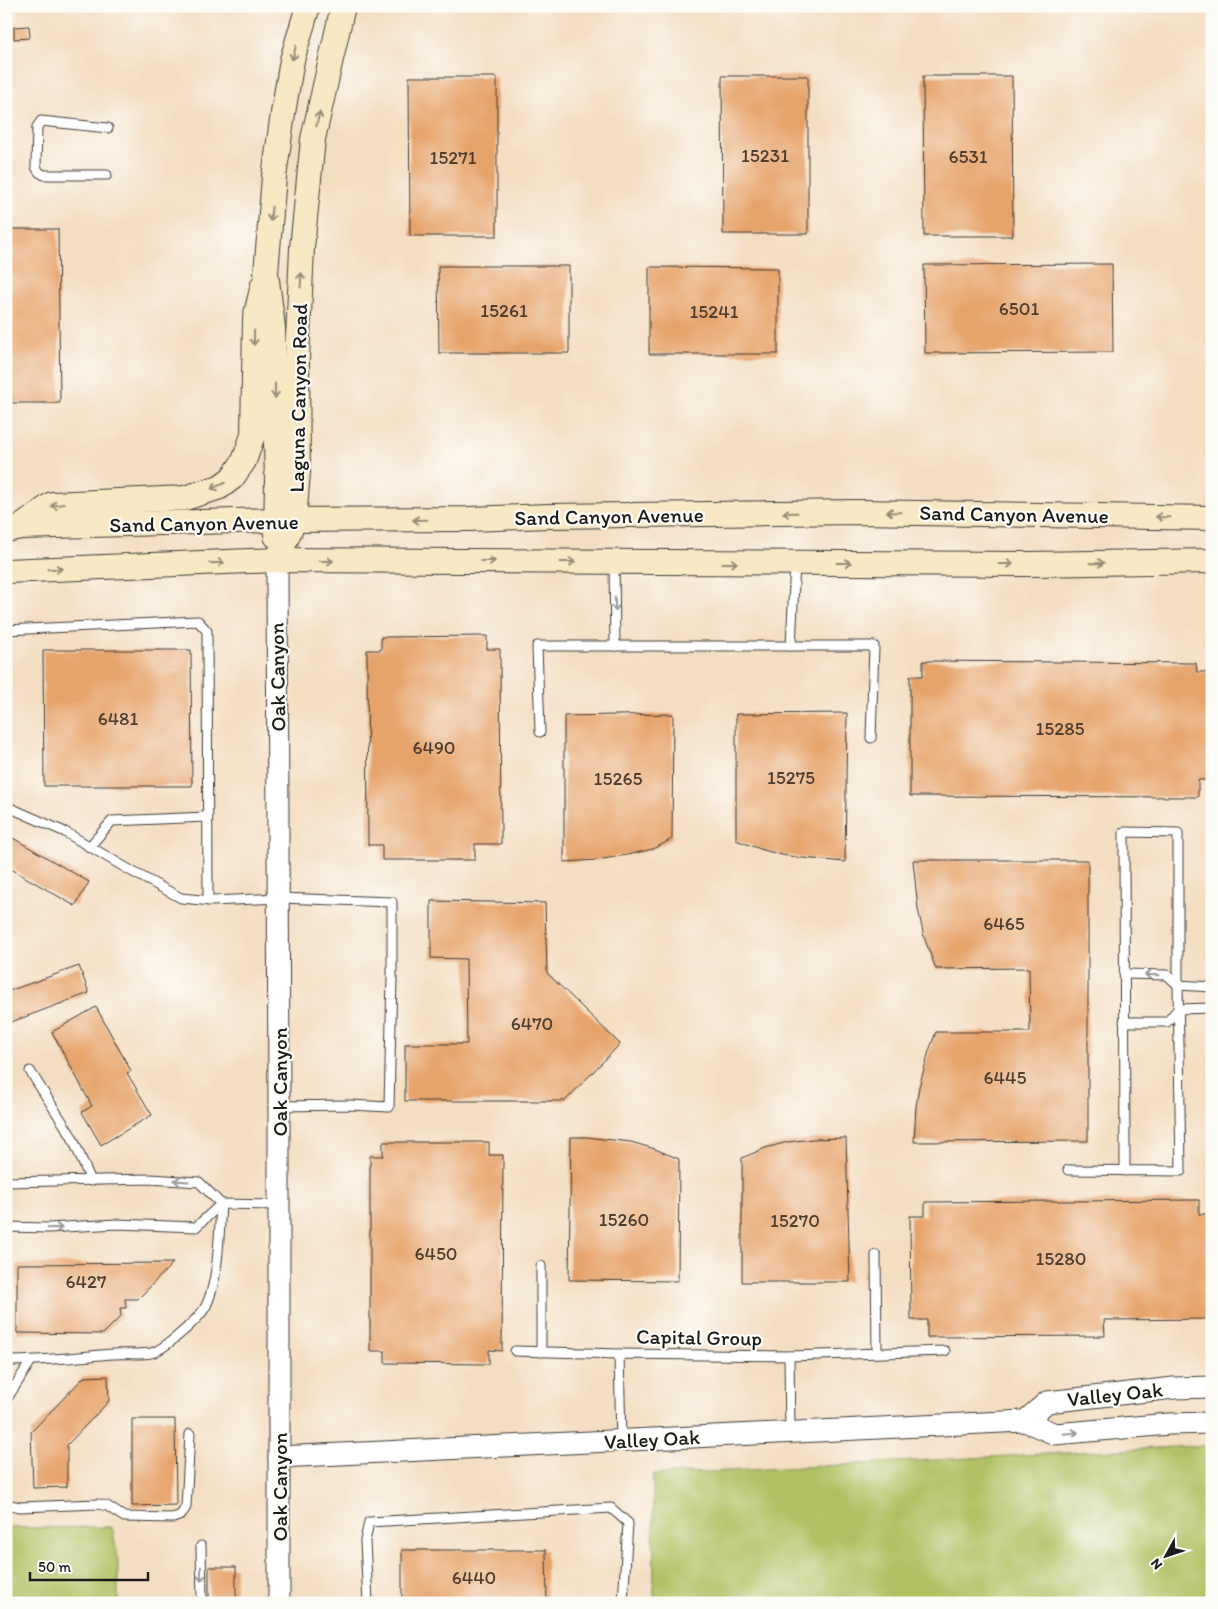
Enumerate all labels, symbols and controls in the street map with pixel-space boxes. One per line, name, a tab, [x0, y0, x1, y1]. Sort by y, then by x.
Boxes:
one-way arrow	[289, 45, 299, 61]
one-way arrow	[314, 111, 323, 127]
house number: 15231	[741, 144, 789, 167]
house number: 6531	[948, 145, 988, 168]
house number: 15271	[429, 146, 477, 169]
one-way arrow	[266, 205, 276, 221]
one-way arrow	[296, 272, 306, 288]
house number: 6501	[999, 297, 1039, 320]
house number: 15261	[480, 299, 528, 322]
house number: 15241	[689, 300, 739, 323]
street label: Laguna Canyon Road	[284, 303, 312, 493]
one-way arrow	[249, 330, 259, 346]
one-way arrow	[270, 383, 280, 399]
one-way arrow	[211, 482, 226, 492]
one-way arrow	[50, 500, 66, 510]
street label: Sand Canyon Avenue	[919, 500, 1109, 528]
street label: Sand Canyon Avenue	[514, 502, 704, 530]
one-way arrow	[886, 507, 902, 517]
one-way arrow	[782, 508, 798, 518]
street label: Sand Canyon Avenue	[109, 509, 299, 537]
one-way arrow	[1155, 512, 1172, 522]
one-way arrow	[412, 515, 428, 525]
one-way arrow	[317, 556, 333, 566]
one-way arrow	[480, 556, 496, 566]
one-way arrow	[559, 557, 575, 567]
one-way arrow	[209, 558, 225, 567]
one-way arrow	[722, 558, 738, 568]
one-way arrow	[836, 558, 852, 568]
one-way arrow	[1088, 558, 1105, 568]
one-way arrow	[998, 559, 1014, 569]
one-way arrow	[46, 564, 63, 574]
one-way arrow	[610, 596, 620, 612]
street label: Oak Canyon	[264, 622, 290, 732]
house number: 6481	[98, 707, 139, 730]
house number: 15285	[1035, 717, 1085, 740]
house number: 6490	[412, 736, 456, 759]
house number: 15275	[767, 766, 815, 789]
house number: 15265	[594, 767, 642, 790]
house number: 6465	[983, 912, 1025, 935]
one-way arrow	[1145, 970, 1161, 979]
house number: 6470	[511, 1012, 553, 1035]
street label: Oak Canyon	[267, 1027, 292, 1137]
house number: 6445	[984, 1066, 1026, 1089]
one-way arrow	[173, 1176, 189, 1185]
house number: 15260	[599, 1208, 649, 1231]
house number: 15270	[770, 1209, 820, 1232]
one-way arrow	[47, 1223, 63, 1232]
house number: 6450	[414, 1242, 458, 1265]
house number: 15280	[1036, 1247, 1086, 1270]
house number: 6427	[66, 1270, 106, 1293]
street label: Capital Group	[636, 1323, 762, 1351]
street label: Valley Oak	[1066, 1377, 1164, 1411]
street label: Valley Oak	[603, 1424, 701, 1454]
one-way arrow	[1063, 1428, 1079, 1438]
street label: Oak Canyon	[267, 1432, 292, 1542]
north arrow	[1140, 1532, 1190, 1582]
scale bar	[30, 1549, 148, 1581]
text: N	[1147, 1555, 1166, 1573]
text: 50 m	[38, 1558, 71, 1576]
one-way arrow	[196, 1566, 206, 1582]
house number: 6440	[452, 1566, 496, 1589]

